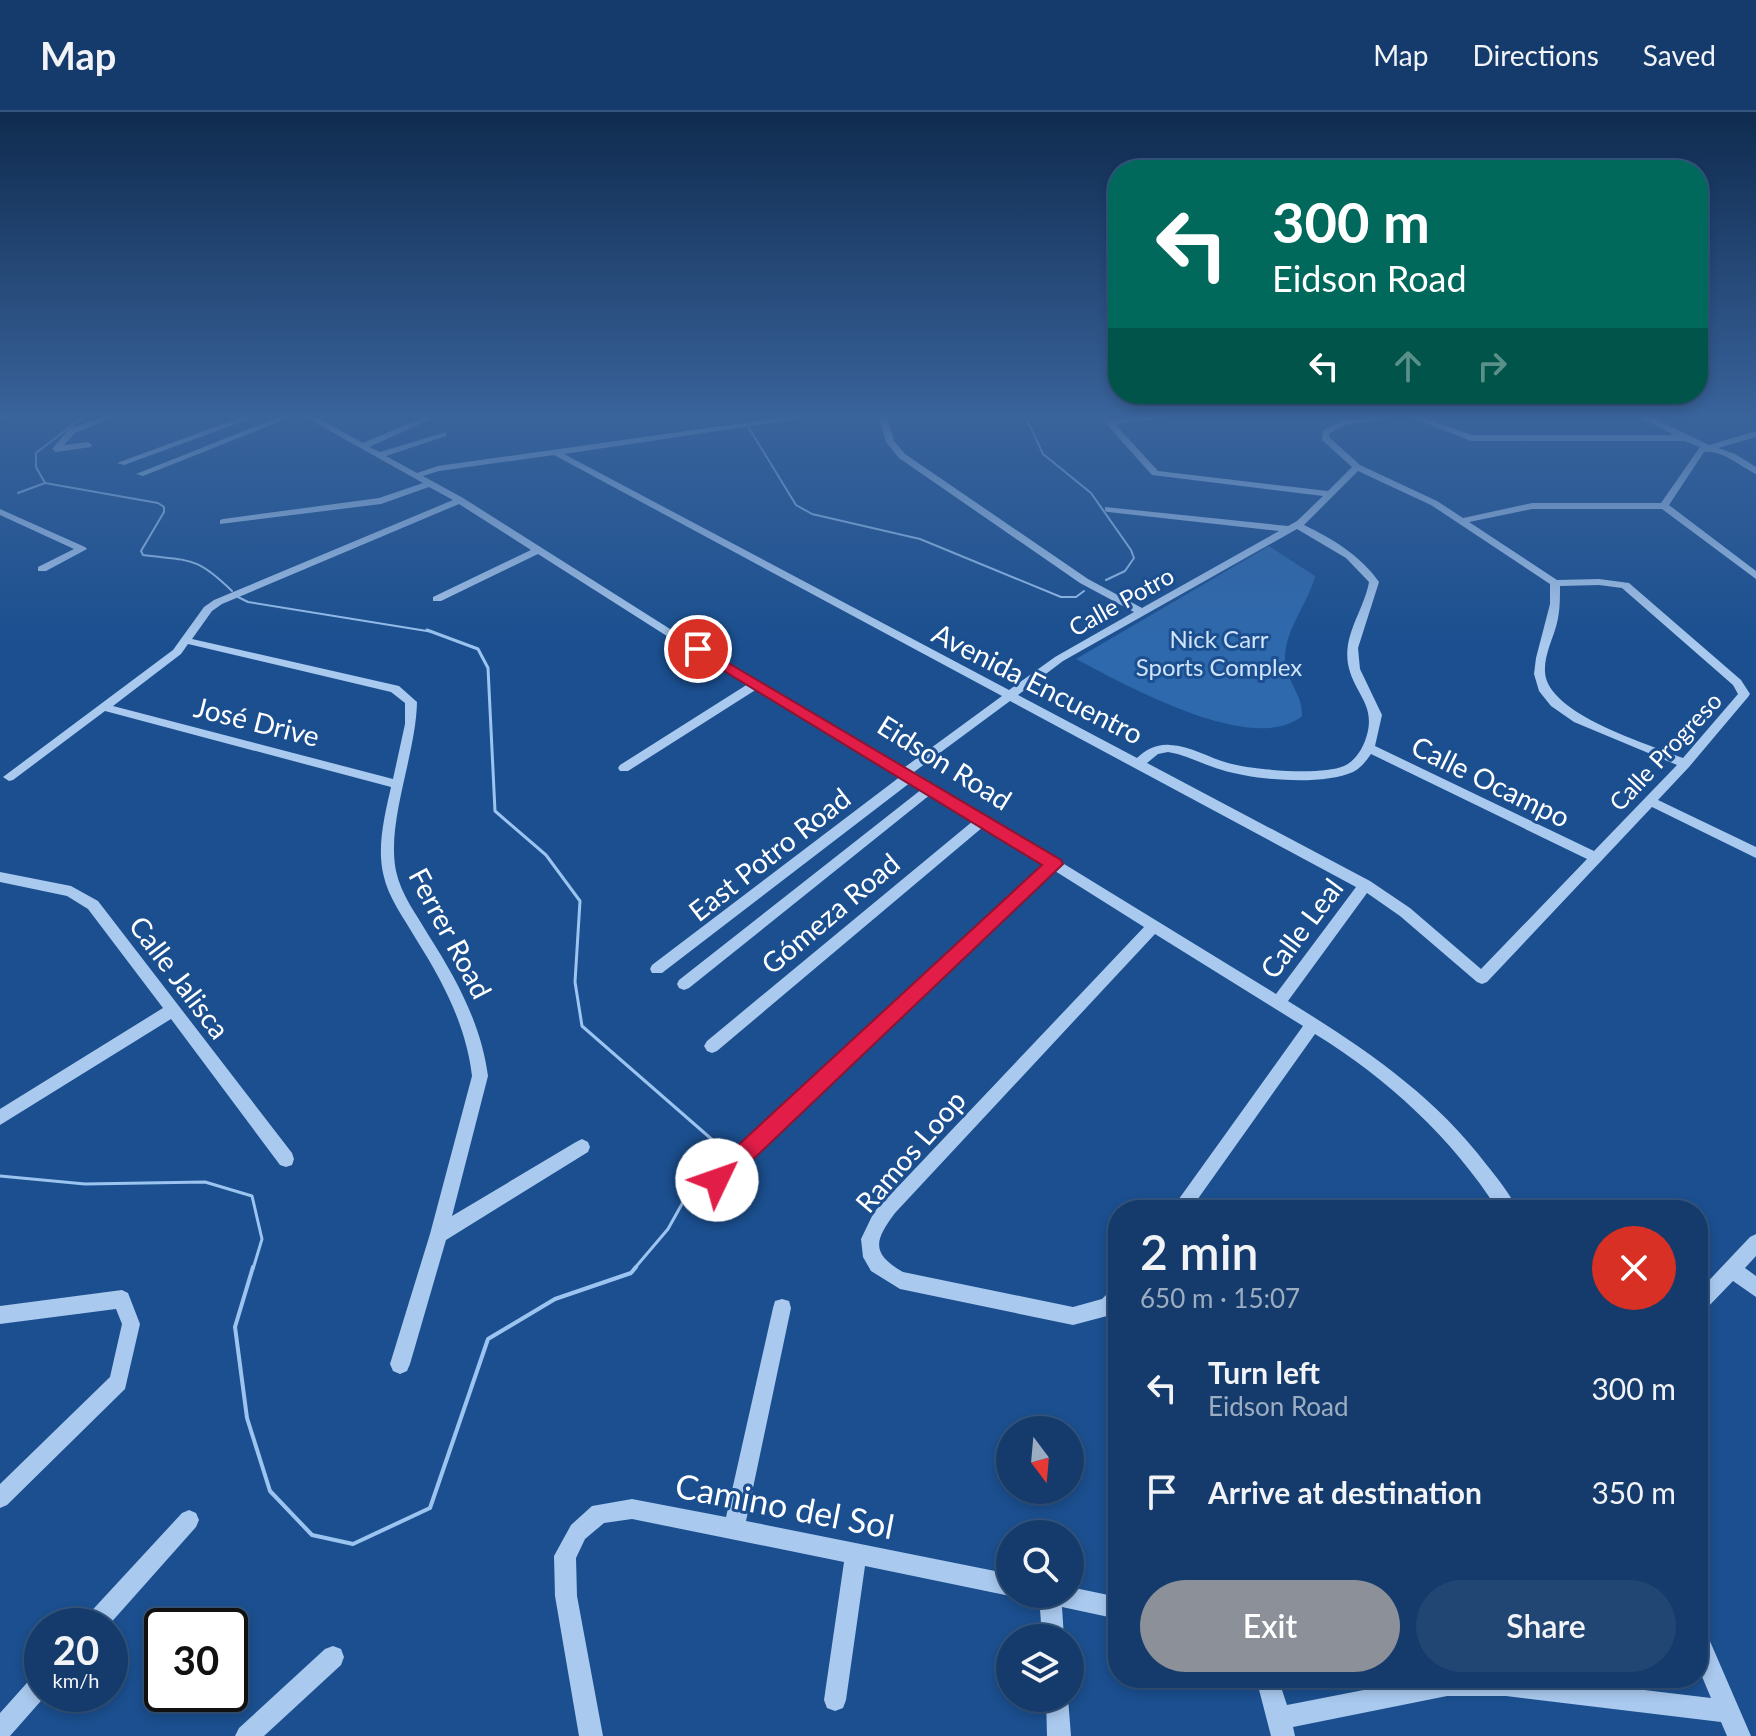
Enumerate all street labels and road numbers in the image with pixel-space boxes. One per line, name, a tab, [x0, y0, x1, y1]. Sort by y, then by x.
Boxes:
street label: Calle Potro	[1063, 560, 1179, 642]
street label: Avenida Encuentro	[927, 615, 1149, 751]
street label: Calle Progreso	[1603, 686, 1727, 816]
street label: José Drive	[191, 689, 323, 753]
street label: Eidson Road	[872, 707, 1018, 817]
street label: Calle Ocampo	[1406, 728, 1576, 834]
street label: East Potro Road	[681, 780, 857, 928]
street label: Gómeza Road	[754, 845, 906, 981]
street label: Ferrer Road	[402, 862, 500, 1004]
street label: Calle Leal	[1252, 871, 1350, 985]
street label: Calle Jalisca	[123, 909, 237, 1045]
street label: Ramos Loop	[848, 1083, 972, 1219]
street label: Camino del Sol	[672, 1464, 898, 1546]

